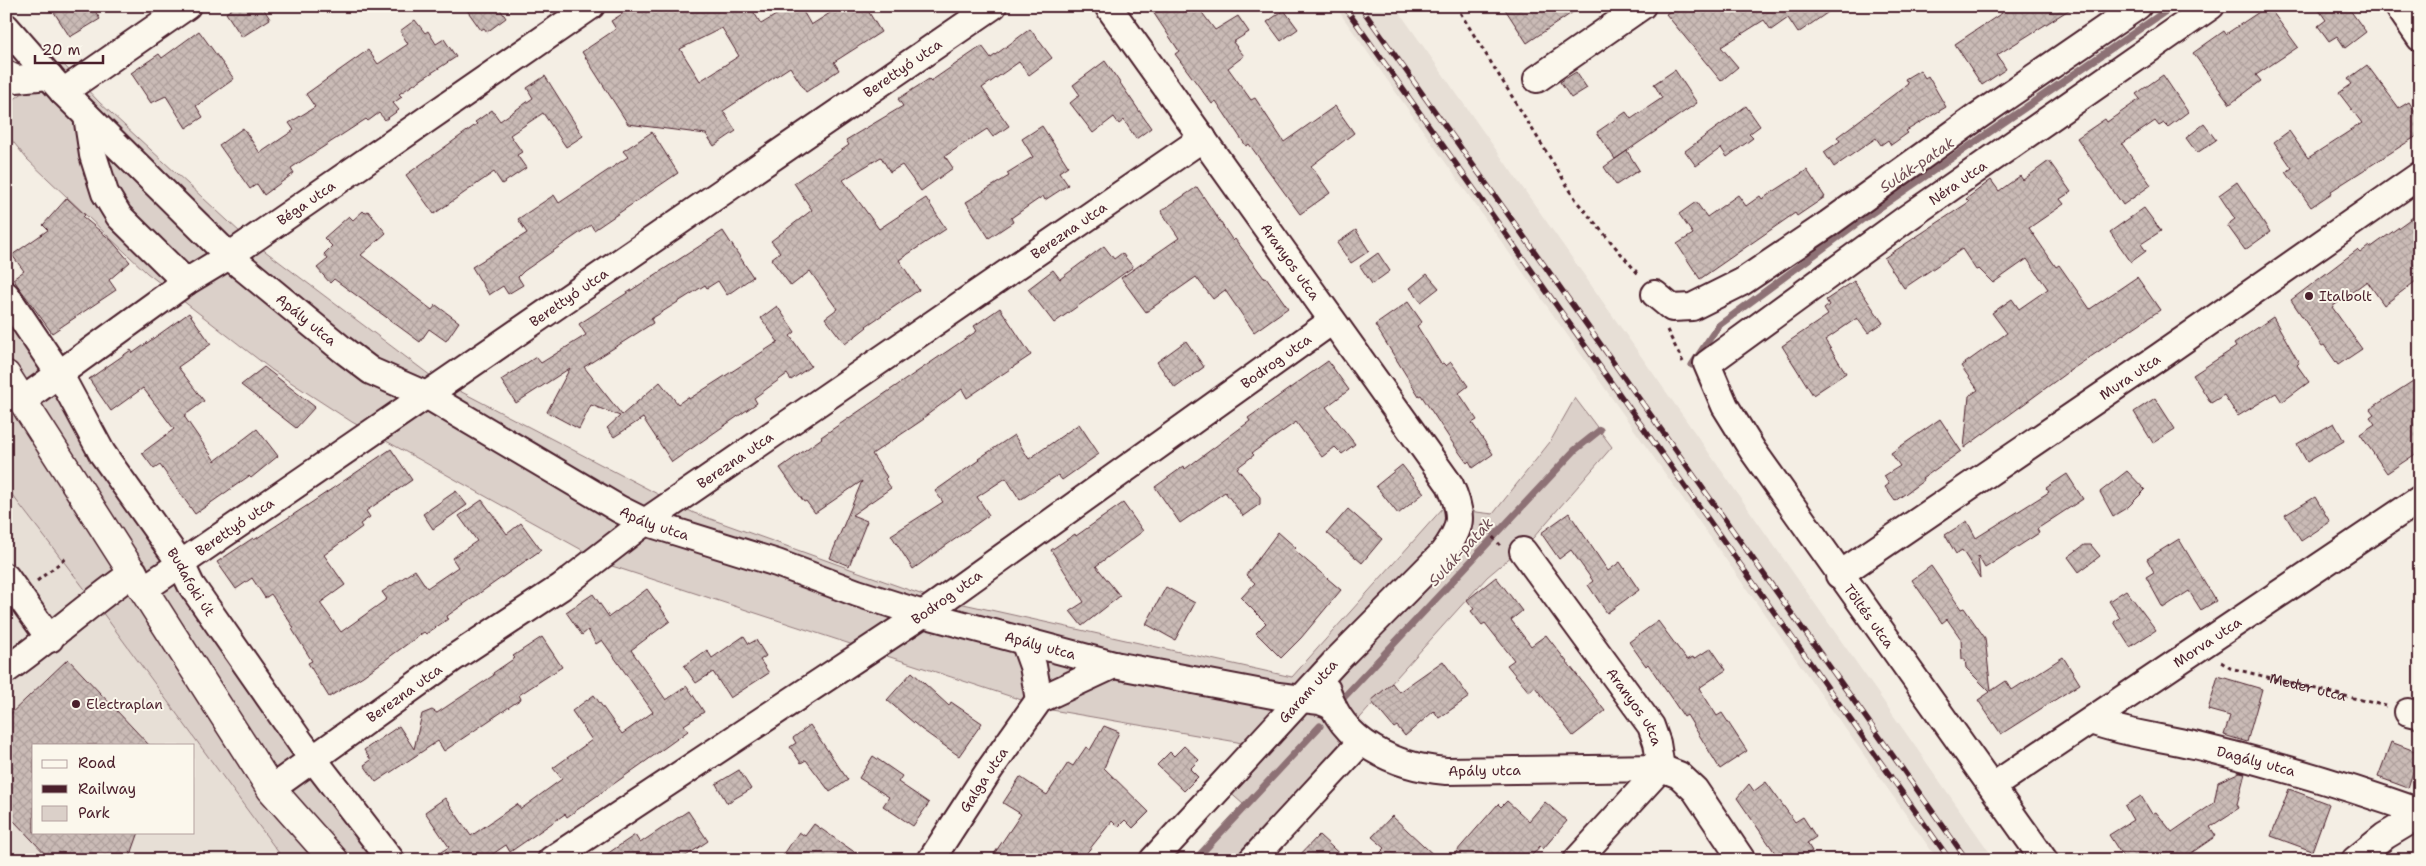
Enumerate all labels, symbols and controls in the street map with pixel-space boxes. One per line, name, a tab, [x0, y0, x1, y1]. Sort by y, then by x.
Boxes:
scale bar	[35, 32, 102, 64]
street label: Berettyó utca	[860, 35, 945, 102]
text: 20 m	[42, 40, 81, 60]
water label: Sulák-patak	[1875, 132, 1959, 198]
street label: Néra utca	[1925, 156, 1990, 209]
street label: Béga utca	[273, 176, 339, 229]
street label: Berezna utca	[1027, 198, 1111, 263]
street label: Aranyos utca	[1257, 220, 1324, 304]
street label: Berettyó utca	[526, 264, 612, 331]
place label: Italbolt	[2319, 287, 2372, 305]
street label: Apály utca	[273, 290, 340, 350]
marker: Italbolt	[2303, 290, 2315, 302]
street label: Bodrog utca	[1237, 330, 1315, 393]
street label: Mura utca	[2096, 350, 2164, 404]
street label: Berezna utca	[693, 427, 777, 493]
street label: Berettyó utca	[192, 493, 278, 560]
street label: Apály utca	[617, 502, 691, 544]
water label: Sulák-patak	[1424, 513, 1498, 591]
street label: Budafoki út	[163, 544, 219, 620]
street label: Bodrog utca	[908, 566, 986, 628]
street label: Töltés utca	[1840, 580, 1898, 652]
street label: Morva utca	[2170, 613, 2245, 671]
street label: Apály utca	[1003, 627, 1078, 663]
street label: Garam utca	[1275, 655, 1341, 727]
street label: Berezna utca	[363, 660, 446, 727]
street label: Aranyos utca	[1602, 664, 1666, 748]
street label: Meder utca	[2268, 669, 2348, 705]
place label: Electraplan	[86, 695, 163, 713]
marker: Electraplan	[70, 698, 82, 710]
street label: Dagály utca	[2215, 742, 2298, 780]
street label: Galga utca	[955, 743, 1012, 816]
legend	[32, 744, 195, 834]
text: Road	[78, 753, 116, 773]
street label: Apály utca	[1448, 761, 1521, 780]
text: Railway	[78, 779, 136, 799]
text: Park	[78, 803, 110, 823]

